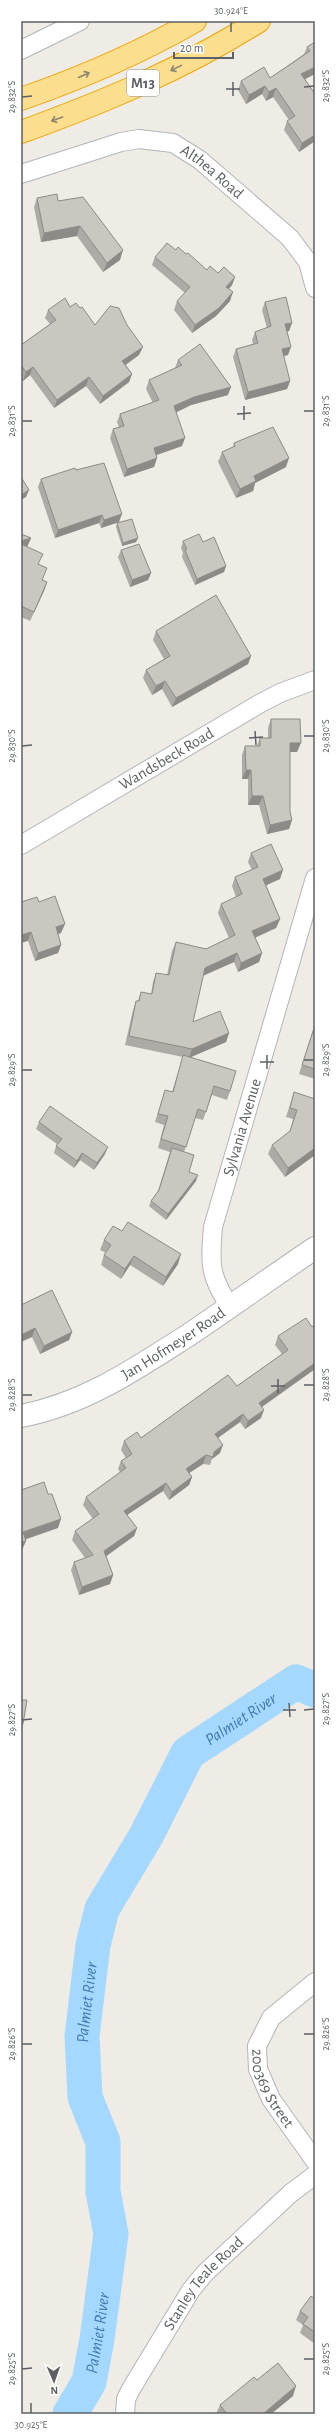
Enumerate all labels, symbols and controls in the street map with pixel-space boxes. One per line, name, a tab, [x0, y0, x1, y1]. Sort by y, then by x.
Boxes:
text: 30.924°E	[214, 6, 248, 16]
scale bar	[174, 34, 233, 60]
text: 20 m	[180, 42, 203, 54]
one-way arrow	[171, 65, 183, 72]
text: 29.832°S	[321, 69, 331, 102]
one-way arrow	[77, 70, 89, 78]
road number: M13	[127, 70, 159, 96]
text: 29.832°S	[7, 80, 17, 113]
one-way arrow	[51, 116, 63, 124]
street label: Althea Road	[178, 142, 246, 202]
text: 29.831°S	[321, 395, 331, 427]
text: 29.831°S	[7, 405, 17, 437]
text: 29.830°S	[321, 719, 331, 753]
street label: Wandsbeck Road	[116, 725, 216, 793]
text: 29.830°S	[7, 729, 17, 763]
text: 29.829°S	[321, 1043, 331, 1077]
text: 29.829°S	[7, 1053, 17, 1087]
street label: Sylvania Avenue	[220, 1077, 264, 1178]
street label: Jan Hofmeyer Road	[119, 1304, 228, 1383]
text: 29.828°S	[321, 1368, 331, 1402]
text: 29.828°S	[7, 1378, 17, 1412]
water label: Palmiet River	[202, 1689, 280, 1748]
text: 29.827°S	[321, 1692, 331, 1725]
text: 29.827°S	[7, 1703, 17, 1736]
water label: Palmiet River	[73, 1961, 99, 2043]
text: 29.826°S	[321, 2017, 331, 2051]
text: 29.826°S	[7, 2027, 17, 2061]
street label: 200369 Street	[249, 2048, 297, 2131]
street label: Stanley Teale Road	[161, 2234, 246, 2333]
water label: Palmiet River	[82, 2291, 112, 2375]
text: 29.825°S	[321, 2342, 331, 2375]
text: 29.825°S	[7, 2352, 17, 2385]
north arrow	[34, 2361, 74, 2401]
text: N	[50, 2385, 58, 2396]
text: 30.925°E	[15, 2420, 48, 2430]

